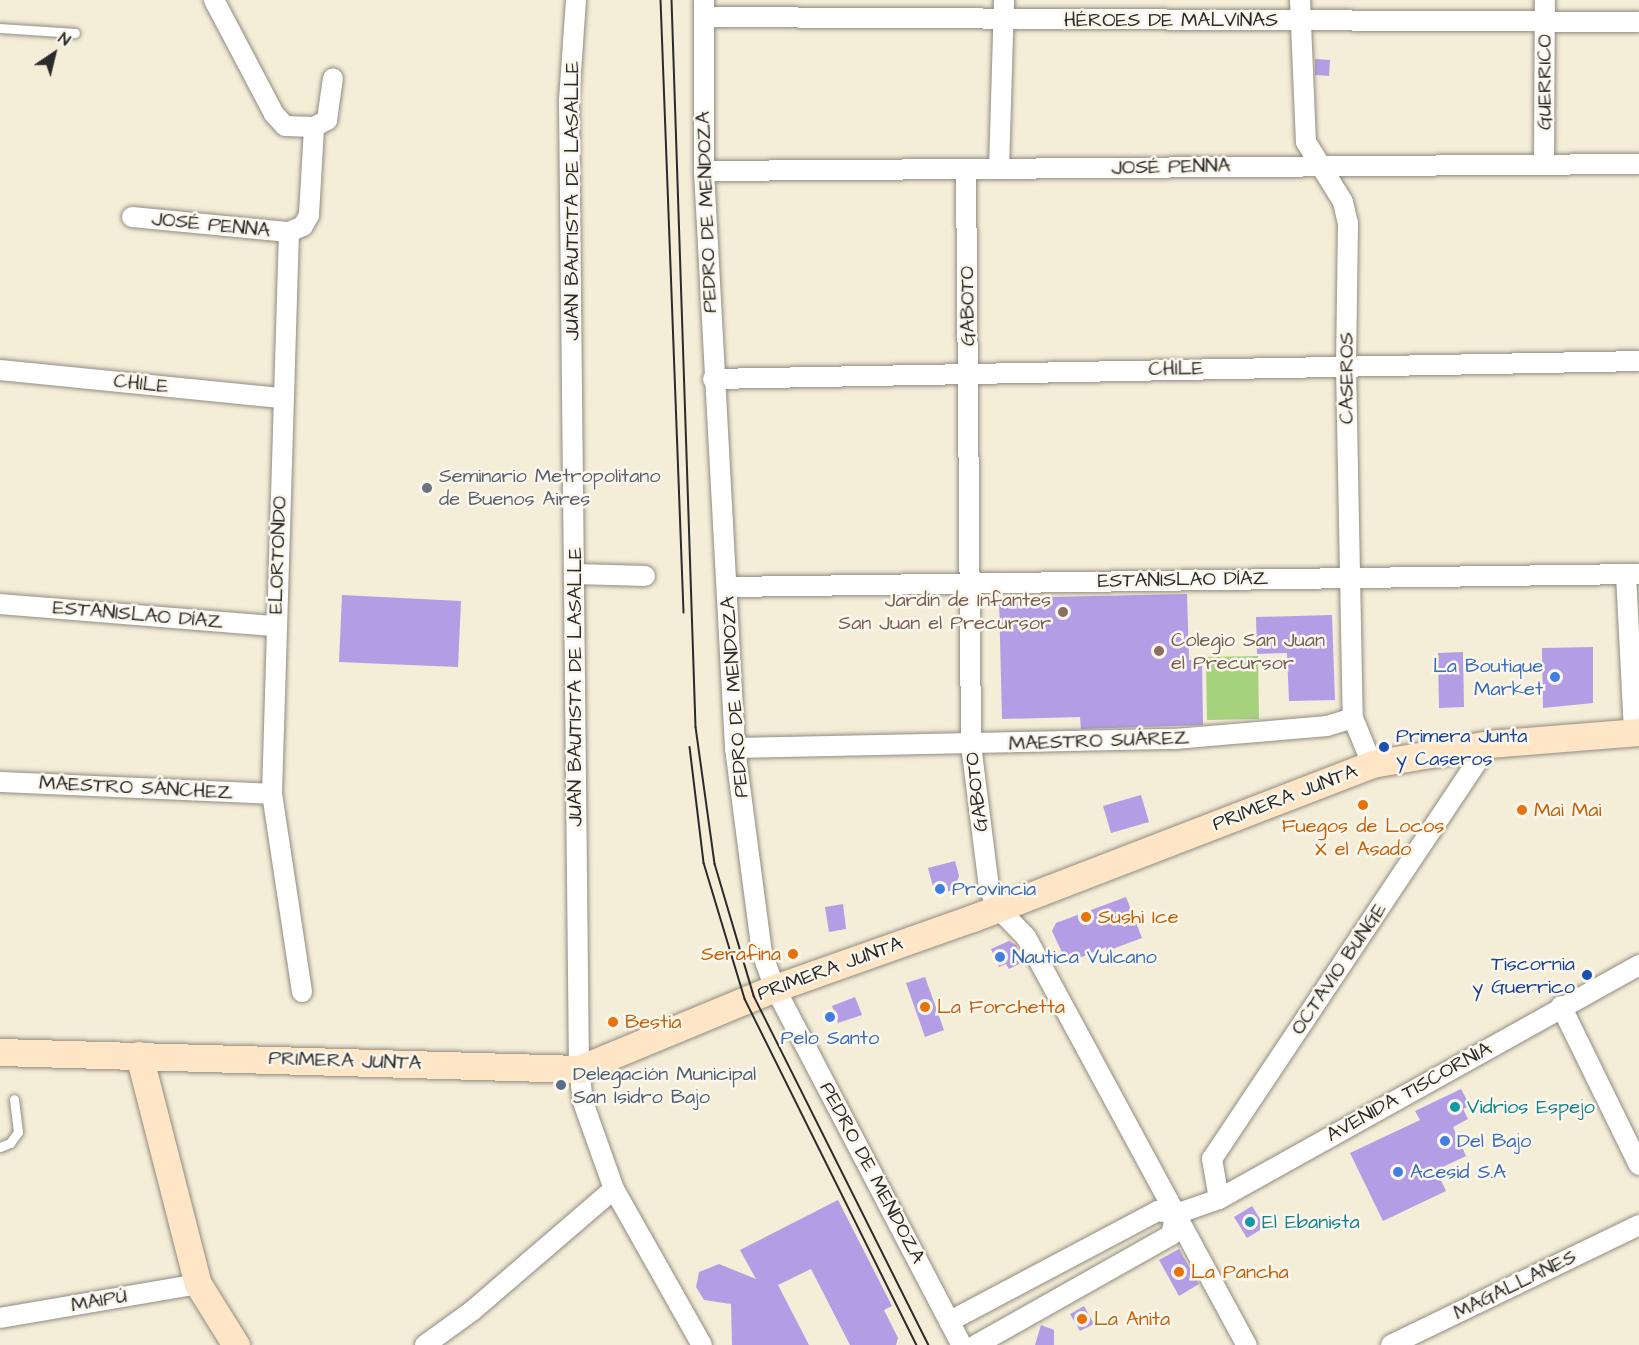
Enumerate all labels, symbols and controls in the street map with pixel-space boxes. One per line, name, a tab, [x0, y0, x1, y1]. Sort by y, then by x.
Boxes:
street label: HÉROES DE MALVINAS	[1064, 8, 1278, 32]
north arrow	[24, 24, 84, 84]
text: N	[54, 27, 75, 51]
street label: GUERRICO	[1533, 34, 1557, 130]
street label: JUAN BAUTISTA DE LASALLE	[560, 61, 584, 341]
street label: PEDRO DE MENDOZA	[691, 111, 723, 313]
street label: JOSÉ PENNA	[1111, 154, 1231, 180]
street label: JOSÉ PENNA	[150, 207, 272, 243]
street label: GABOTO	[955, 266, 981, 346]
street label: CASEROS	[1335, 332, 1359, 424]
street label: CHILE	[1148, 357, 1204, 381]
street label: CHILE	[112, 369, 170, 399]
place label: Seminario Metropolitano de Buenos Aires	[439, 464, 661, 511]
marker: Seminario Metropolitano de Buenos Aires	[420, 481, 434, 495]
street label: ELORTONDO	[264, 496, 292, 614]
street label: JUAN BAUTISTA DE LASALLE	[563, 547, 587, 827]
street label: ESTANISLAO DÍAZ	[1097, 567, 1269, 593]
place label: Jardín de Infantes San Juan el Precursor	[838, 588, 1051, 635]
street label: ESTANISLAO DÍAZ	[52, 596, 224, 634]
street label: PEDRO DE MENDOZA	[716, 596, 754, 798]
marker: Jardín de Infantes San Juan el Precursor	[1056, 605, 1070, 619]
place label: Colegio San Juan el Precursor	[1171, 628, 1325, 675]
marker: Colegio San Juan el Precursor	[1152, 644, 1166, 658]
place label: La Boutique Market	[1433, 654, 1543, 701]
marker: La Boutique Market	[1548, 670, 1562, 684]
place label: Primera Junta y Caseros	[1396, 724, 1527, 771]
street label: MAESTRO SUÁREZ	[1008, 726, 1190, 756]
marker: Primera Junta y Caseros	[1377, 740, 1391, 754]
street label: GABOTO	[960, 751, 994, 833]
street label: PRIMERA JUNTA	[1209, 759, 1361, 837]
street label: MAESTRO SÁNCHEZ	[38, 771, 234, 805]
marker: Fuegos de Locos X el Asado	[1356, 798, 1370, 812]
place label: Mai Mai	[1534, 798, 1601, 822]
marker: Mai Mai	[1515, 803, 1529, 817]
place label: Fuegos de Locos X el Asado	[1282, 814, 1444, 861]
place label: Provincia	[952, 877, 1036, 901]
marker: Provincia	[933, 882, 947, 896]
street label: OCTAVIO BUNGE	[1286, 899, 1392, 1039]
place label: Sushi Ice	[1098, 905, 1178, 929]
marker: Sushi Ice	[1079, 910, 1093, 924]
street label: PRIMERA JUNTA	[754, 932, 906, 1006]
place label: Serafina	[701, 942, 781, 966]
place label: Nautica Vulcano	[1012, 945, 1157, 969]
marker: Serafina	[786, 947, 800, 961]
marker: Nautica Vulcano	[993, 950, 1007, 964]
place label: Tiscornia y Guerrico	[1472, 952, 1575, 999]
marker: Tiscornia y Guerrico	[1580, 968, 1594, 982]
place label: La Forchetta	[937, 995, 1065, 1019]
marker: La Forchetta	[918, 1000, 932, 1014]
place label: Bestia	[625, 1010, 681, 1034]
marker: Pelo Santo	[823, 1010, 837, 1024]
marker: Bestia	[606, 1015, 620, 1029]
place label: Pelo Santo	[781, 1026, 879, 1050]
street label: AVENIDA TISCORNIA	[1322, 1037, 1496, 1147]
street label: PRIMERA JUNTA	[268, 1046, 422, 1076]
place label: Delegación Municipal San Isidro Bajo	[573, 1062, 756, 1109]
marker: Delegación Municipal San Isidro Bajo	[554, 1078, 568, 1092]
street label: PEDRO DE MENDOZA	[814, 1078, 930, 1268]
place label: Vidrios Espejo	[1467, 1095, 1595, 1119]
marker: Vidrios Espejo	[1448, 1100, 1462, 1114]
place label: Del Bajo	[1457, 1129, 1531, 1153]
marker: Del Bajo	[1438, 1134, 1452, 1148]
place label: Acesid S.A	[1410, 1160, 1506, 1184]
marker: Acesid S.A	[1391, 1165, 1405, 1179]
place label: El Ebanista	[1262, 1210, 1360, 1234]
marker: El Ebanista	[1243, 1215, 1257, 1229]
street label: MAGALLANES	[1450, 1245, 1580, 1325]
place label: La Pancha	[1191, 1260, 1289, 1284]
marker: La Pancha	[1172, 1265, 1186, 1279]
street label: MAIPÚ	[69, 1284, 129, 1318]
place label: La Anita	[1094, 1307, 1170, 1331]
marker: La Anita	[1075, 1312, 1089, 1326]

